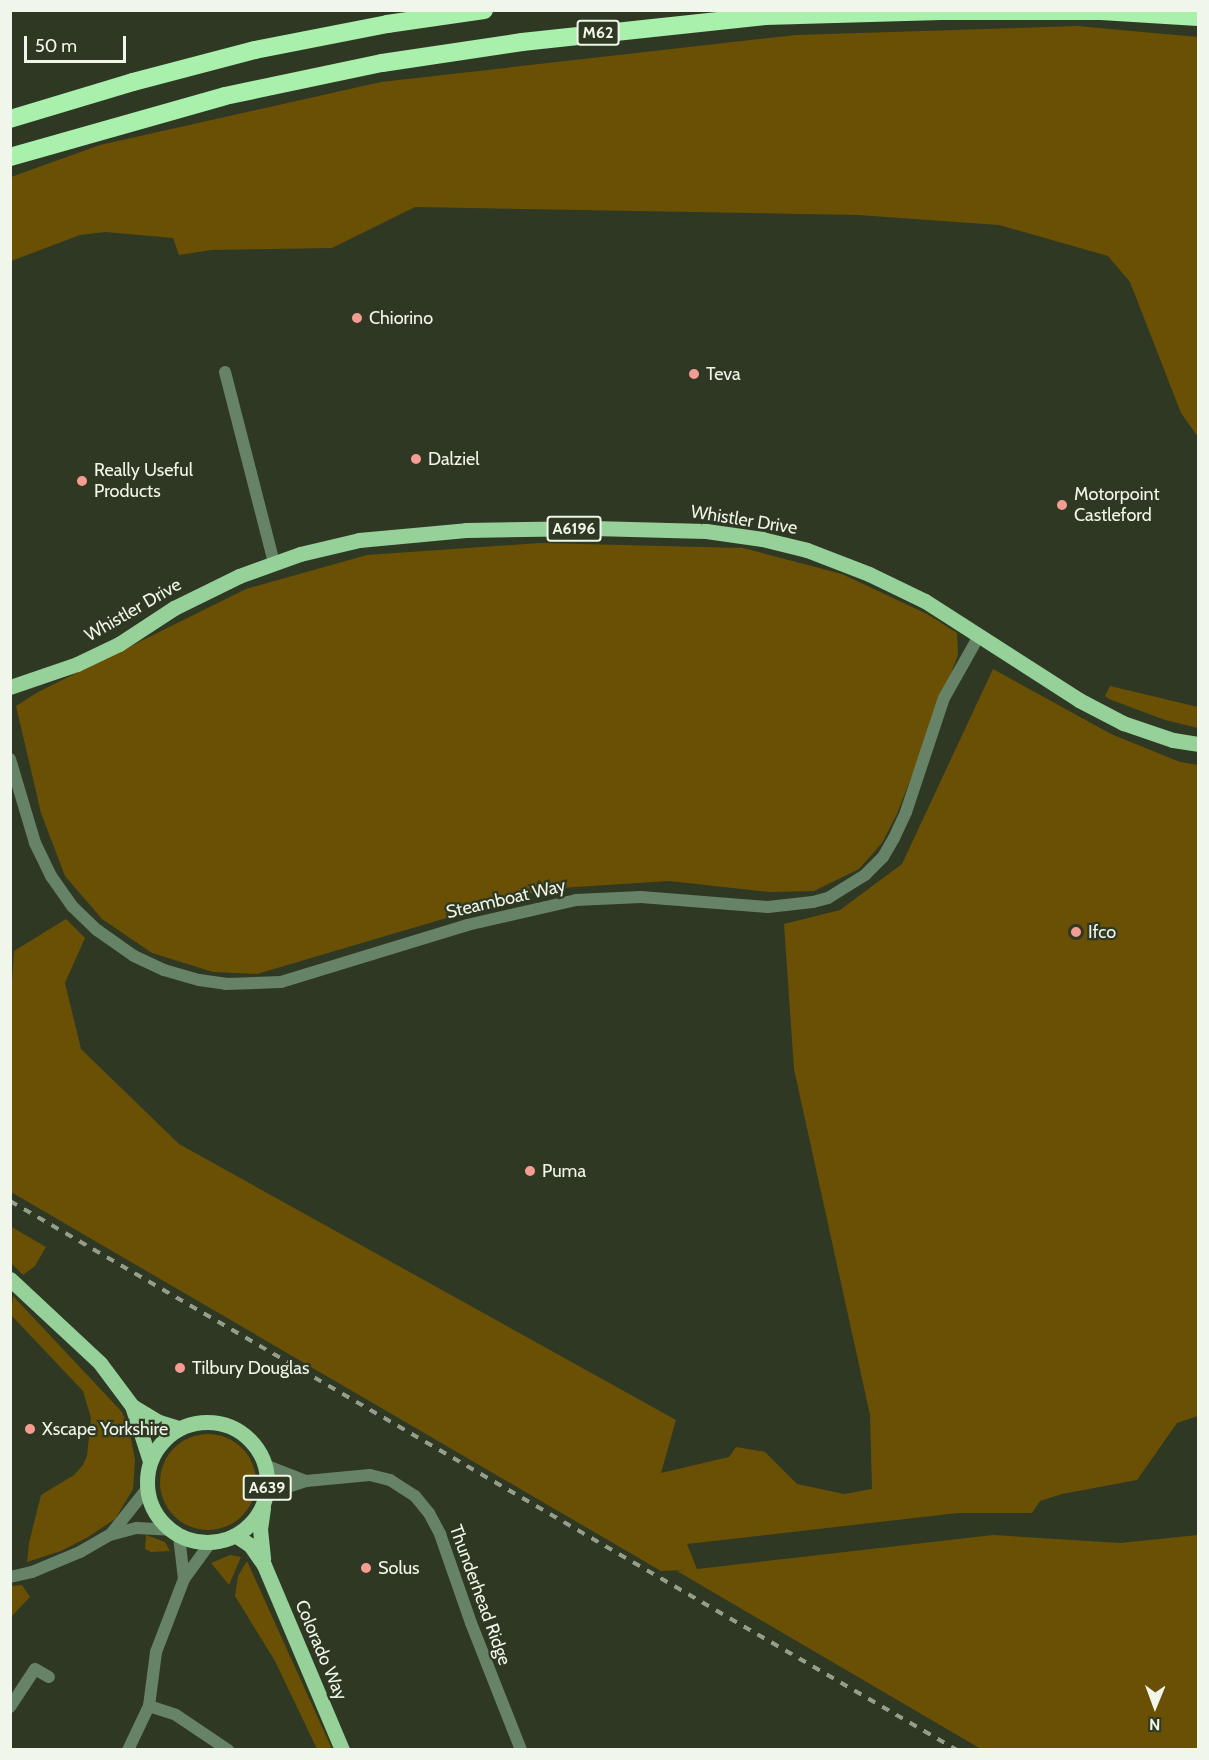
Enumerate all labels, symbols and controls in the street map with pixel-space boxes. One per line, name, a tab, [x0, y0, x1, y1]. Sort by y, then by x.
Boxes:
road number: M62	[576, 20, 620, 46]
scale bar	[27, 24, 129, 62]
text: 50 m	[35, 35, 77, 57]
place label: Chiorino	[369, 307, 433, 329]
marker: Chiorino	[350, 311, 364, 325]
place label: Teva	[706, 363, 741, 385]
marker: Teva	[687, 367, 701, 381]
place label: Dalziel	[428, 448, 480, 470]
marker: Dalziel	[409, 452, 423, 466]
place label: Really Useful Products	[94, 460, 193, 502]
marker: Really Useful Products	[75, 474, 89, 488]
place label: Motorpoint Castleford	[1074, 484, 1159, 526]
marker: Motorpoint Castleford	[1055, 498, 1069, 512]
street label: Whistler Drive	[689, 501, 799, 539]
road number: A6196	[546, 516, 602, 542]
street label: Whistler Drive	[81, 574, 185, 646]
street label: Steamboat Way	[444, 875, 568, 923]
place label: Ifco	[1088, 921, 1116, 943]
marker: Ifco	[1069, 925, 1083, 939]
place label: Puma	[542, 1160, 586, 1182]
marker: Puma	[523, 1164, 537, 1178]
place label: Tilbury Douglas	[192, 1357, 309, 1379]
marker: Tilbury Douglas	[173, 1361, 187, 1375]
place label: Xscape Yorkshire	[42, 1418, 168, 1440]
marker: Xscape Yorkshire	[23, 1422, 37, 1436]
road number: A639	[242, 1475, 292, 1501]
street label: Thunderhead Ridge	[445, 1522, 515, 1668]
place label: Solus	[378, 1557, 420, 1579]
marker: Solus	[359, 1561, 373, 1575]
street label: Colorado Way	[290, 1597, 352, 1703]
north arrow	[1125, 1676, 1185, 1736]
text: N	[1149, 1715, 1160, 1734]

